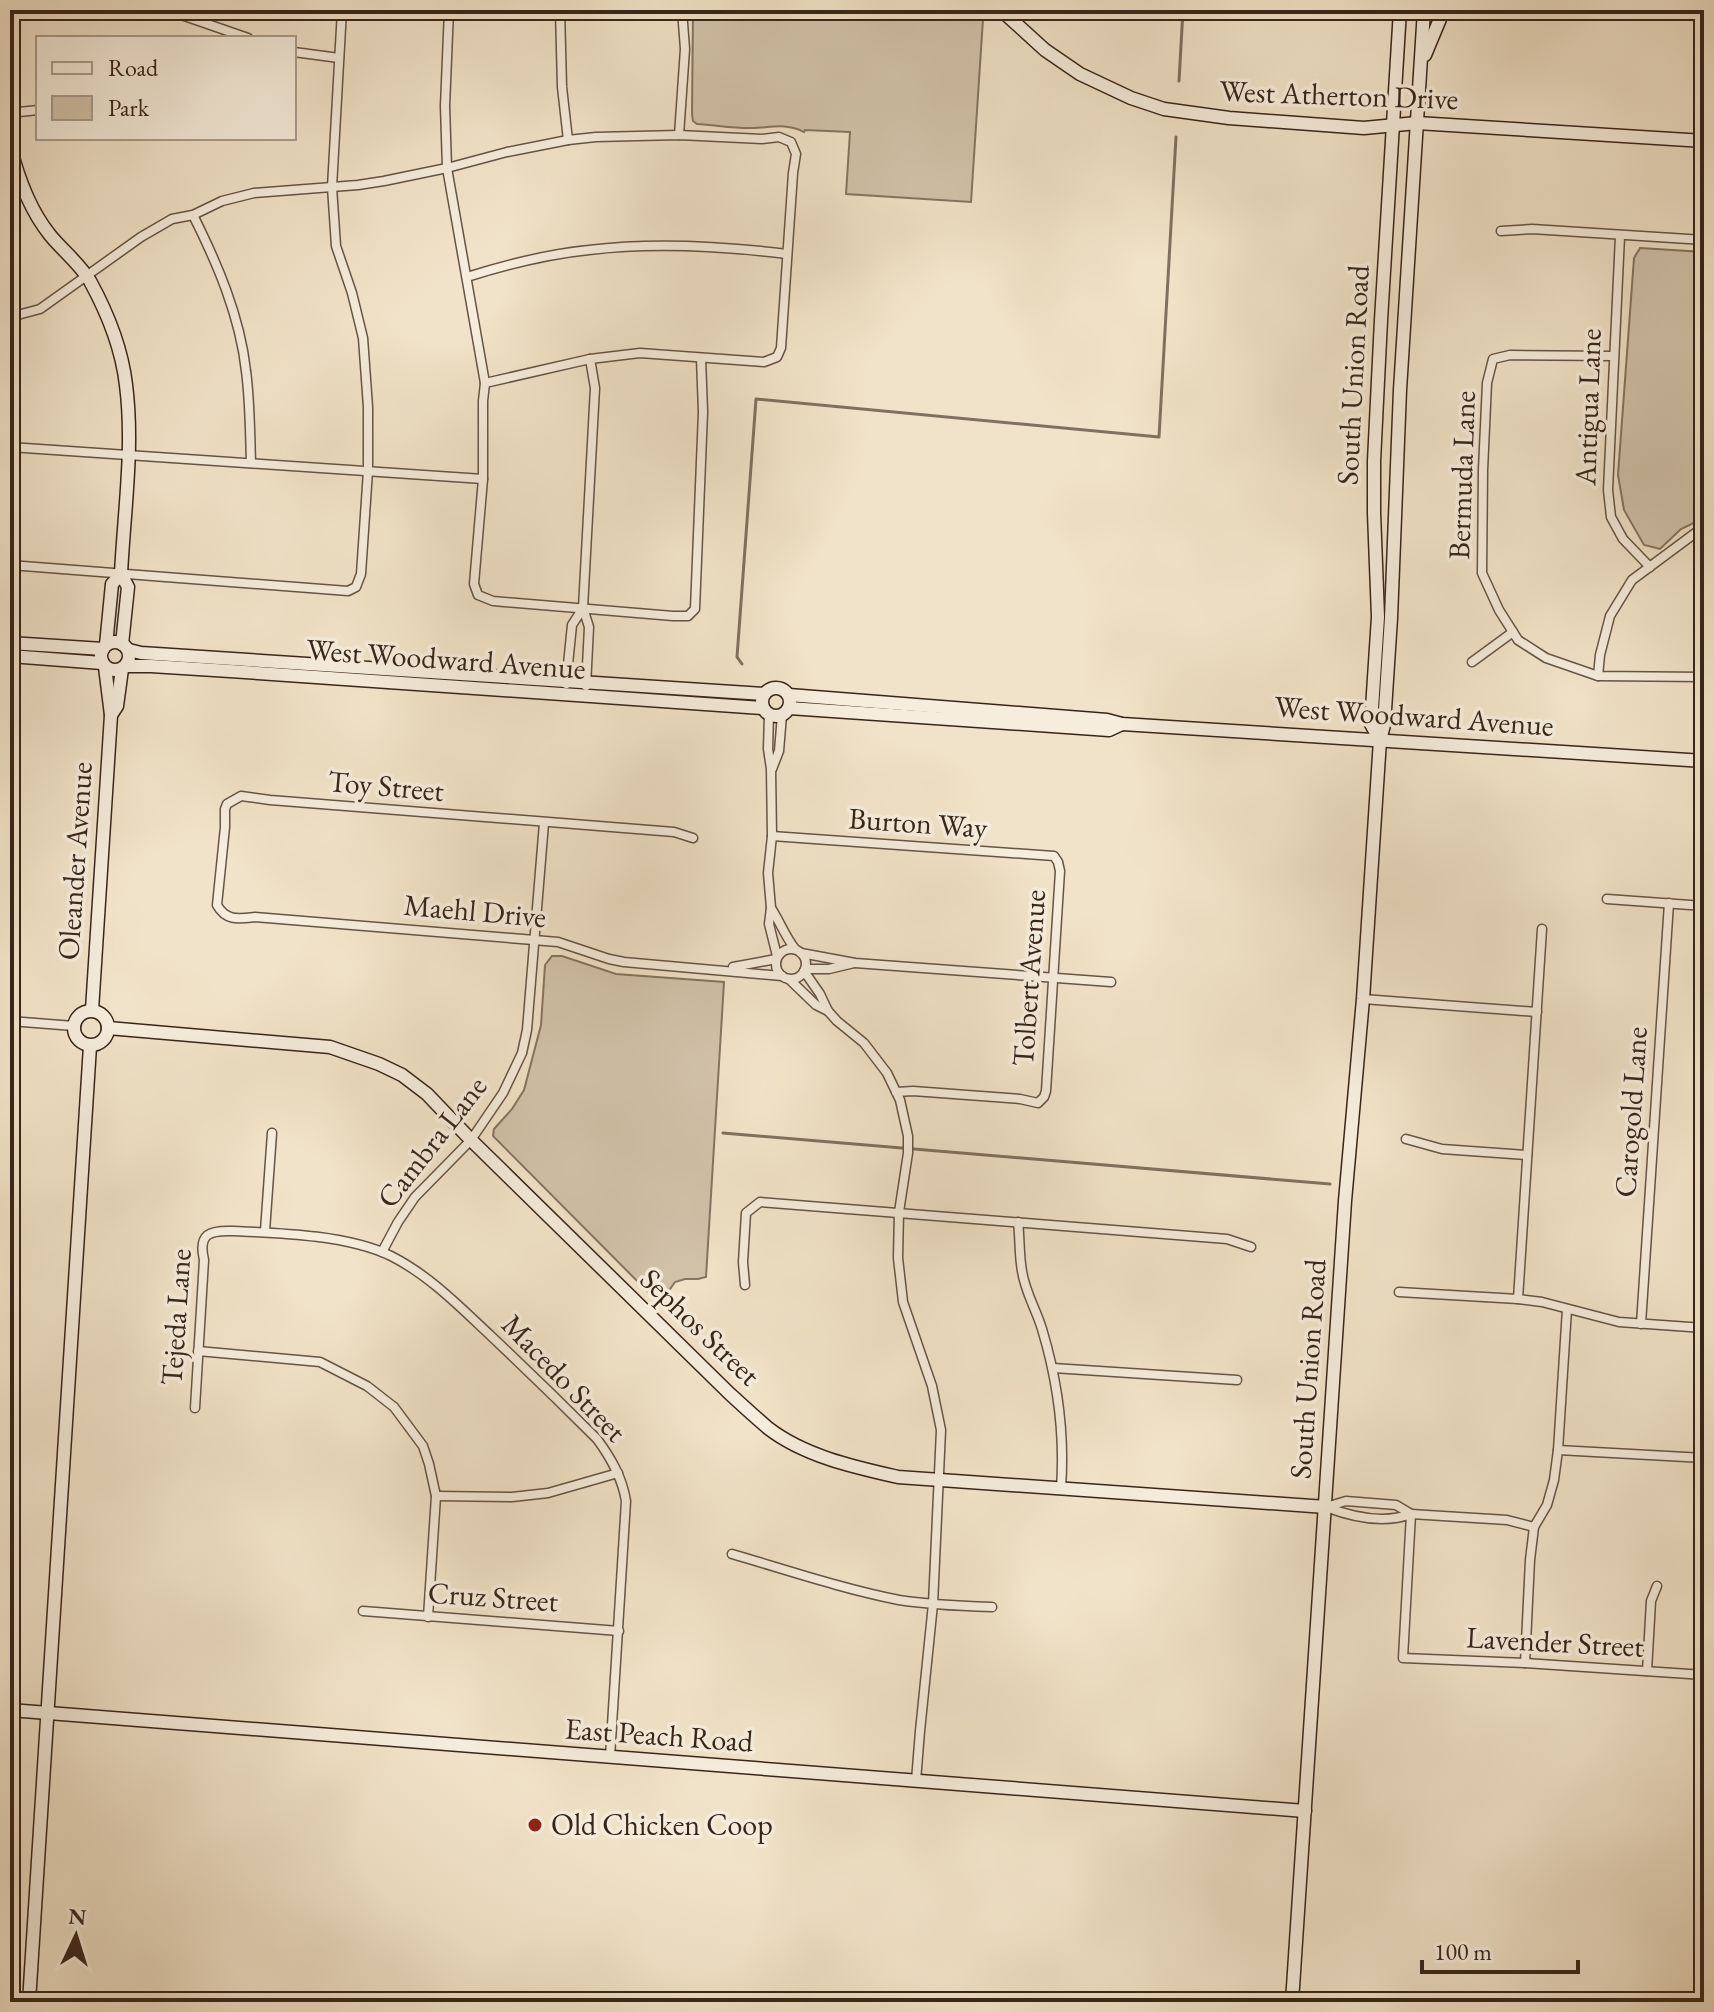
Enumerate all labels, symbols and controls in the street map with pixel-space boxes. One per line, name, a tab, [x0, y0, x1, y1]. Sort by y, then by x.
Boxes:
legend	[36, 36, 296, 140]
text: Road	[108, 52, 159, 83]
street label: West Atherton Drive	[1219, 71, 1459, 118]
text: Park	[108, 92, 150, 123]
street label: South Union Road	[1327, 263, 1378, 486]
street label: Antigua Lane	[1565, 328, 1610, 487]
street label: Bermuda Lane	[1439, 390, 1484, 560]
street label: West Woodward Avenue	[305, 629, 587, 688]
street label: West Woodward Avenue	[1273, 686, 1555, 745]
street label: Oleander Avenue	[48, 761, 101, 961]
street label: Toy Street	[327, 761, 446, 810]
street label: Burton Way	[847, 798, 990, 847]
street label: Maehl Drive	[402, 885, 548, 936]
street label: Tolbert Avenue	[1003, 888, 1054, 1068]
street label: Carogold Lane	[1605, 1025, 1656, 1199]
street label: Cambra Lane	[368, 1068, 495, 1216]
street label: Tejeda Lane	[151, 1247, 200, 1387]
street label: South Union Road	[1280, 1257, 1335, 1480]
street label: Sephos Street	[632, 1260, 769, 1394]
street label: Macedo Street	[494, 1305, 636, 1450]
street label: Cruz Street	[427, 1573, 560, 1621]
street label: Lavender Street	[1465, 1617, 1645, 1666]
street label: East Peach Road	[564, 1708, 755, 1761]
place label: Old Chicken Coop	[551, 1805, 773, 1844]
marker: Old Chicken Coop	[526, 1816, 544, 1834]
north arrow	[36, 1896, 116, 1976]
text: N	[67, 1901, 87, 1932]
scale bar	[1422, 1924, 1578, 1974]
text: 100 m	[1434, 1936, 1492, 1967]

